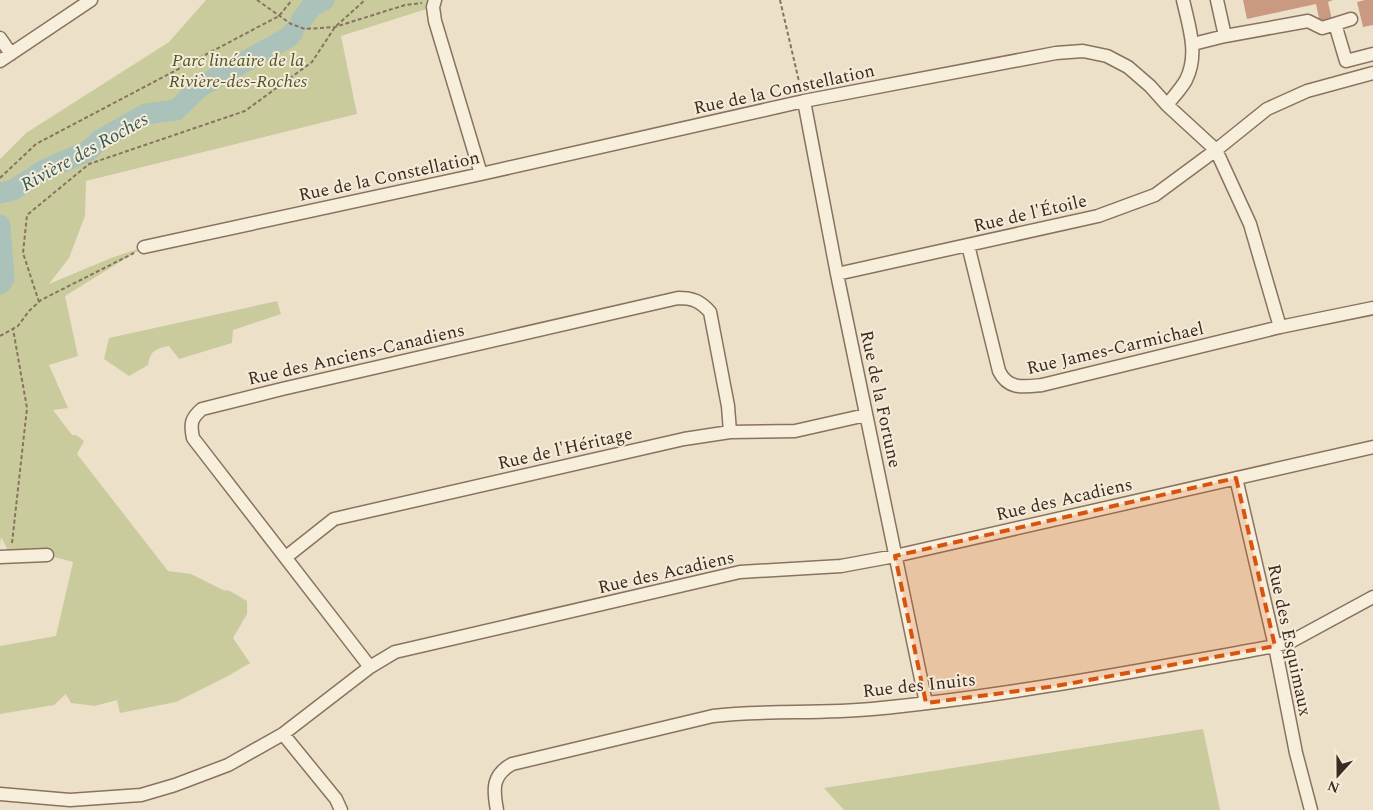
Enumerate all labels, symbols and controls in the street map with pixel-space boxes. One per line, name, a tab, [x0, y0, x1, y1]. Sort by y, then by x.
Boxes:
park label: Parc linéaire de la Rivière-des-Roches	[169, 47, 308, 95]
street label: Rue de la Constellation	[691, 57, 877, 122]
water label: Rivière des Roches	[16, 105, 154, 199]
street label: Rue de la Constellation	[296, 144, 482, 209]
street label: Rue de l'Étoile	[971, 187, 1090, 240]
street label: Rue James-Carmichael	[1024, 315, 1206, 382]
street label: Rue des Anciens-Canadiens	[245, 316, 467, 393]
street label: Rue de la Fortune	[853, 328, 908, 470]
street label: Rue de l'Héritage	[495, 420, 635, 477]
street label: Rue des Acadiens	[993, 471, 1135, 528]
street label: Rue des Acadiens	[595, 544, 737, 601]
street label: Rue des Esquimaux	[1260, 562, 1319, 719]
street label: Rue des Inuits	[861, 666, 977, 705]
north arrow	[1313, 750, 1363, 800]
text: N	[1324, 775, 1343, 799]

